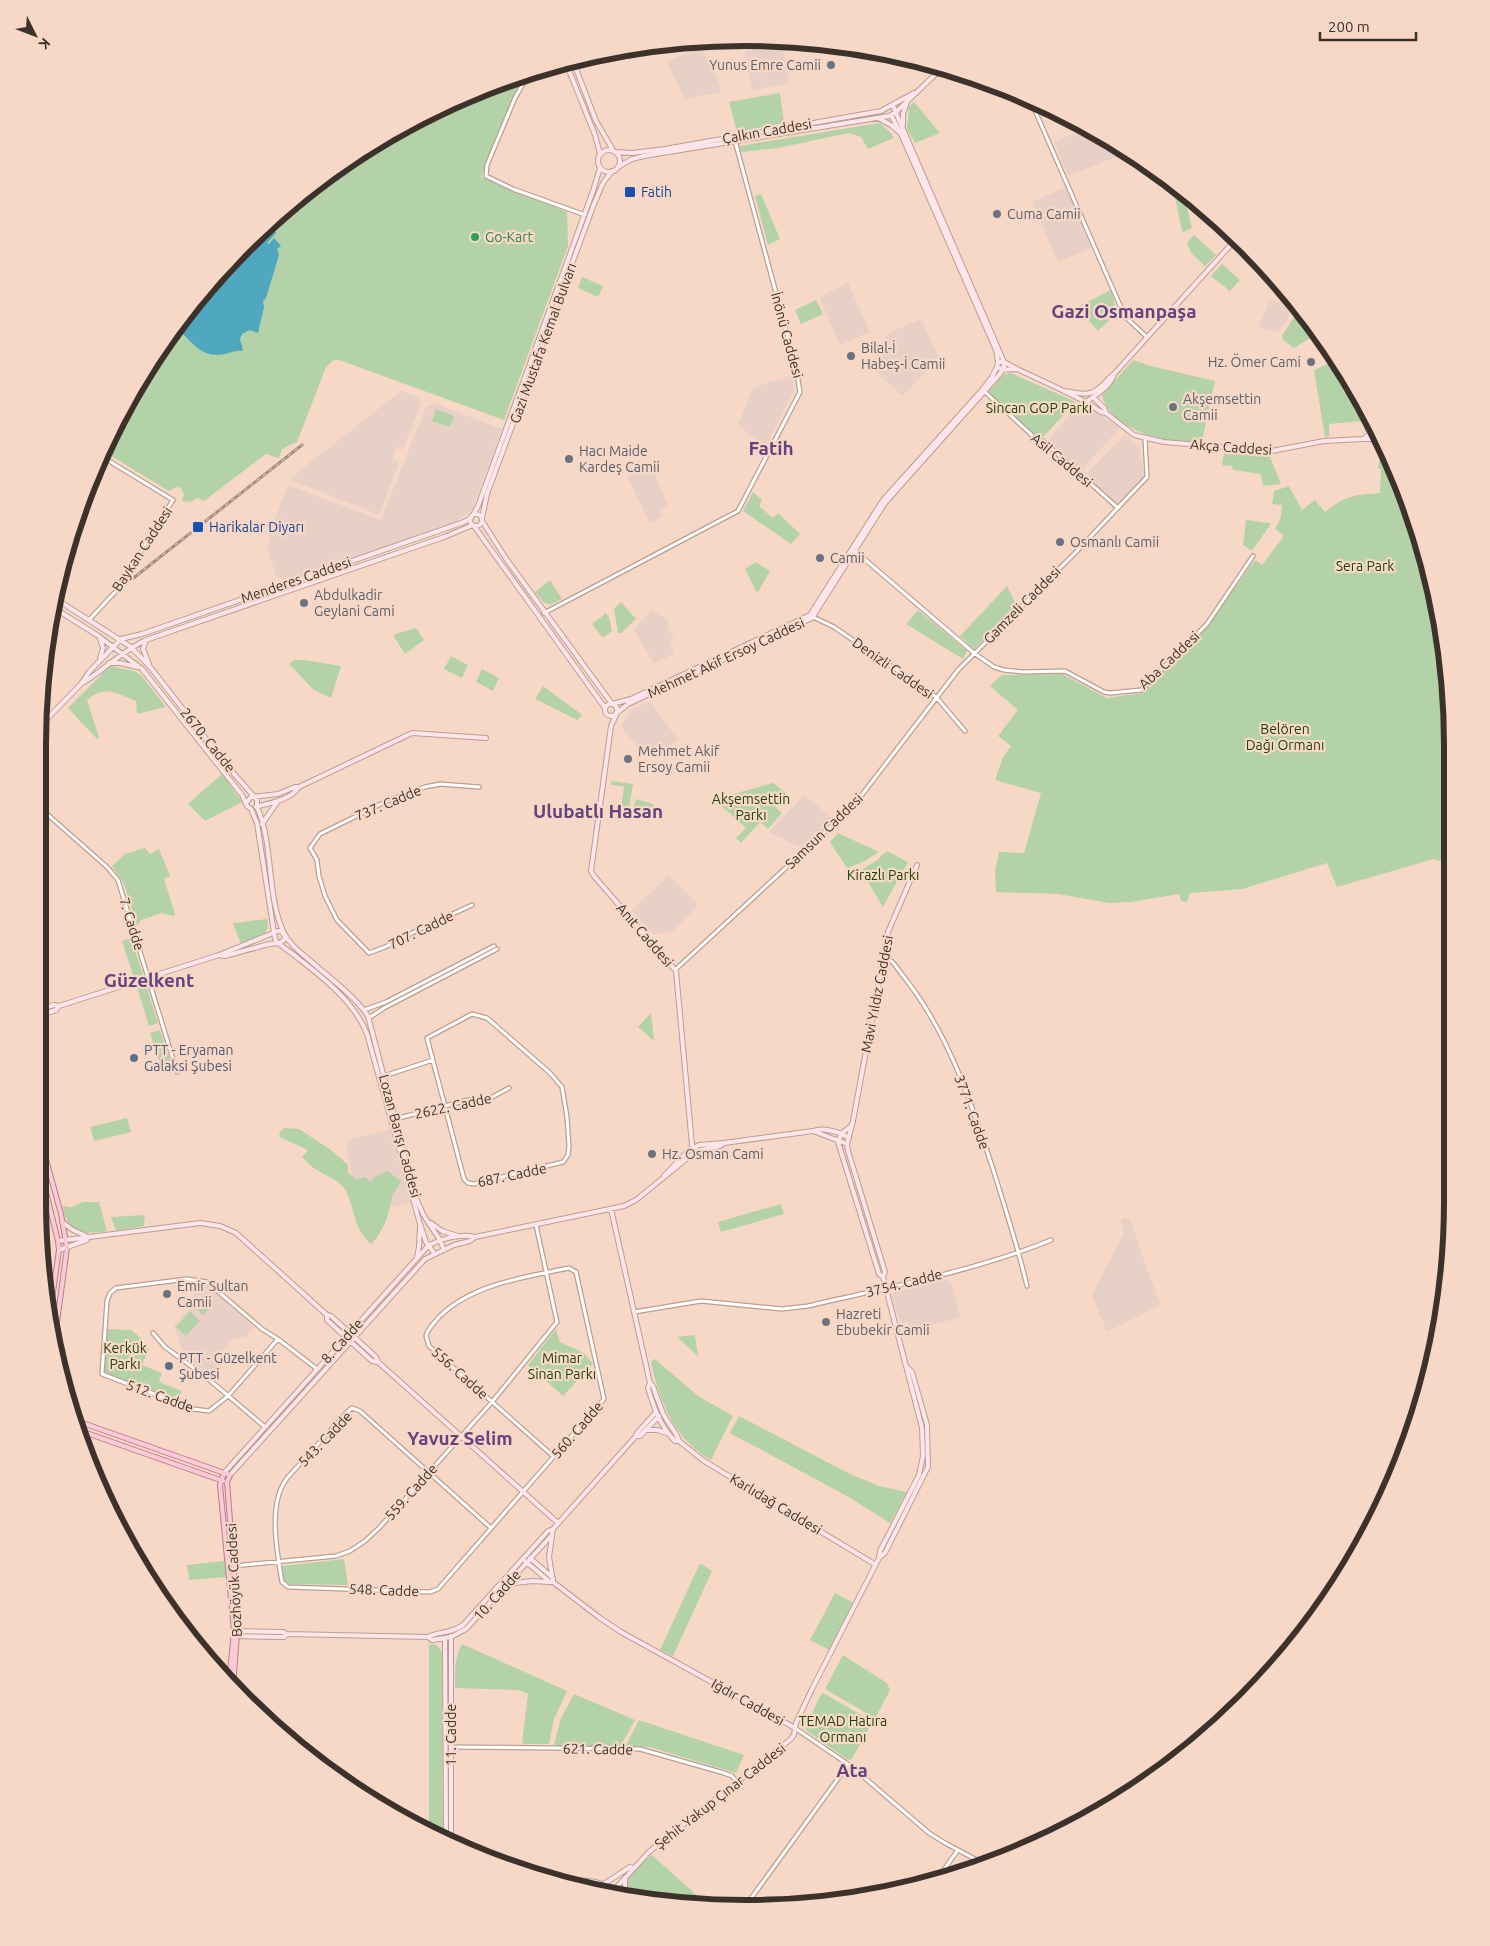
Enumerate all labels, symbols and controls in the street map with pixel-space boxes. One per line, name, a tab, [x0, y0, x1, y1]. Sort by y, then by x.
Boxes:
north arrow	[10, 10, 60, 60]
scale bar	[1320, 10, 1416, 42]
text: 200 m	[1328, 18, 1370, 35]
text: K	[35, 35, 54, 53]
place label: Yunus Emre Camii	[709, 57, 821, 73]
marker: Yunus Emre Camii	[825, 59, 837, 71]
street label: Çalkın Caddesi	[721, 115, 813, 147]
place label: Fatih	[641, 184, 672, 200]
marker: Fatih	[623, 185, 637, 199]
place label: Cuma Camii	[1007, 206, 1081, 222]
marker: Cuma Camii	[991, 208, 1003, 220]
place label: Go-Kart	[485, 229, 534, 245]
marker: Go-Kart	[469, 231, 481, 243]
street label: Gazi Mustafa Kemal Bulvarı	[506, 261, 580, 425]
street label: İnönü Caddesi	[768, 290, 806, 380]
district label: Gazi Osmanpaşa	[1051, 300, 1197, 322]
place label: Bilal-İ Habeş-İ Camii	[861, 340, 945, 372]
marker: Bilal-İ Habeş-İ Camii	[845, 350, 857, 362]
place label: Hz. Ömer Cami	[1208, 353, 1301, 370]
marker: Hz. Ömer Cami	[1305, 356, 1317, 368]
place label: Akşemsettin Camii	[1183, 391, 1261, 423]
park label: Sincan GOP Parkı	[986, 400, 1092, 416]
marker: Akşemsettin Camii	[1167, 401, 1179, 413]
street label: Asil Caddesi	[1028, 430, 1096, 490]
street label: Akça Caddesi	[1189, 436, 1273, 458]
district label: Fatih	[748, 437, 794, 459]
place label: Hacı Maide Kardeş Camii	[579, 443, 660, 475]
marker: Hacı Maide Kardeş Camii	[563, 453, 575, 465]
street label: Baykan Caddesi	[109, 504, 175, 594]
place label: Harikalar Diyarı	[209, 519, 304, 535]
marker: Harikalar Diyarı	[191, 520, 205, 534]
place label: Osmanlı Camii	[1070, 534, 1159, 550]
marker: Osmanlı Camii	[1054, 536, 1066, 548]
place label: Camii	[830, 550, 865, 566]
marker: Camii	[814, 552, 826, 564]
street label: Menderes Caddesi	[239, 554, 353, 606]
park label: Sera Park	[1336, 558, 1394, 574]
street label: Gamzeli Caddesi	[980, 563, 1064, 647]
place label: Abdulkadir Geylani Cami	[314, 587, 395, 619]
marker: Abdulkadir Geylani Cami	[298, 597, 310, 609]
street label: Mehmet Akif Ersoy Caddesi	[645, 615, 807, 701]
street label: Aba Caddesi	[1135, 628, 1203, 692]
street label: Denizli Caddesi	[849, 634, 937, 702]
street label: 2670. Cadde	[177, 705, 239, 775]
park label: Belören Dağı Ormanı	[1246, 721, 1324, 753]
place label: Mehmet Akif Ersoy Camii	[638, 743, 720, 775]
marker: Mehmet Akif Ersoy Camii	[622, 753, 634, 765]
street label: 737. Cadde	[353, 782, 423, 824]
street label: Samsun Caddesi	[782, 790, 866, 872]
park label: Akşemsettin Parkı	[712, 791, 790, 823]
district label: Ulubatlı Hasan	[533, 800, 663, 822]
park label: Kirazlı Parkı	[847, 867, 919, 883]
street label: 7. Cadde	[116, 896, 148, 952]
street label: Anıt Caddesi	[613, 900, 677, 970]
street label: 707. Cadde	[386, 907, 456, 953]
street label: Mavi Yıldız Caddesi	[858, 934, 896, 1054]
district label: Güzelkent	[104, 969, 194, 991]
place label: PTT - Eryaman Galaksi Şubesi	[144, 1042, 233, 1074]
marker: PTT - Eryaman Galaksi Şubesi	[128, 1052, 140, 1064]
street label: Lozan Barışı Caddesi	[376, 1073, 424, 1199]
street label: 3771. Cadde	[951, 1073, 993, 1151]
street label: 2622. Cadde	[413, 1090, 493, 1122]
place label: Hz. Osman Cami	[662, 1146, 764, 1162]
marker: Hz. Osman Cami	[646, 1148, 658, 1160]
street label: 687. Cadde	[476, 1160, 548, 1190]
street label: 3754. Cadde	[864, 1266, 944, 1300]
place label: Emir Sultan Camii	[177, 1278, 249, 1310]
marker: Emir Sultan Camii	[161, 1288, 173, 1300]
place label: Hazreti Ebubekir Camii	[836, 1306, 930, 1338]
street label: 8. Cadde	[318, 1315, 366, 1367]
marker: Hazreti Ebubekir Camii	[820, 1316, 832, 1328]
park label: Kerkük Parkı	[103, 1340, 147, 1372]
street label: 556. Cadde	[429, 1344, 491, 1402]
place label: PTT - Güzelkent Şubesi	[179, 1350, 277, 1382]
park label: Mimar Sinan Parkı	[528, 1350, 596, 1382]
marker: PTT - Güzelkent Şubesi	[163, 1360, 175, 1372]
street label: 512. Cadde	[124, 1376, 196, 1416]
street label: 560. Cadde	[548, 1398, 606, 1462]
street label: 543. Cadde	[295, 1408, 355, 1470]
district label: Yavuz Selim	[407, 1427, 513, 1449]
street label: 559. Cadde	[382, 1461, 440, 1523]
street label: Karlıdağ Caddesi	[727, 1470, 825, 1538]
street label: Bozhöyük Caddesi	[223, 1523, 245, 1637]
street label: 10. Cadde	[470, 1566, 524, 1624]
street label: 548. Cadde	[349, 1581, 419, 1599]
street label: Iğdır Caddesi	[709, 1675, 787, 1729]
street label: 11. Cadde	[443, 1704, 459, 1766]
park label: TEMAD Hatıra Ormanı	[799, 1713, 887, 1745]
street label: 621. Cadde	[563, 1740, 633, 1758]
street label: Şehit Yakup Çınar Caddesi	[651, 1740, 789, 1852]
district label: Ata	[836, 1759, 868, 1781]

